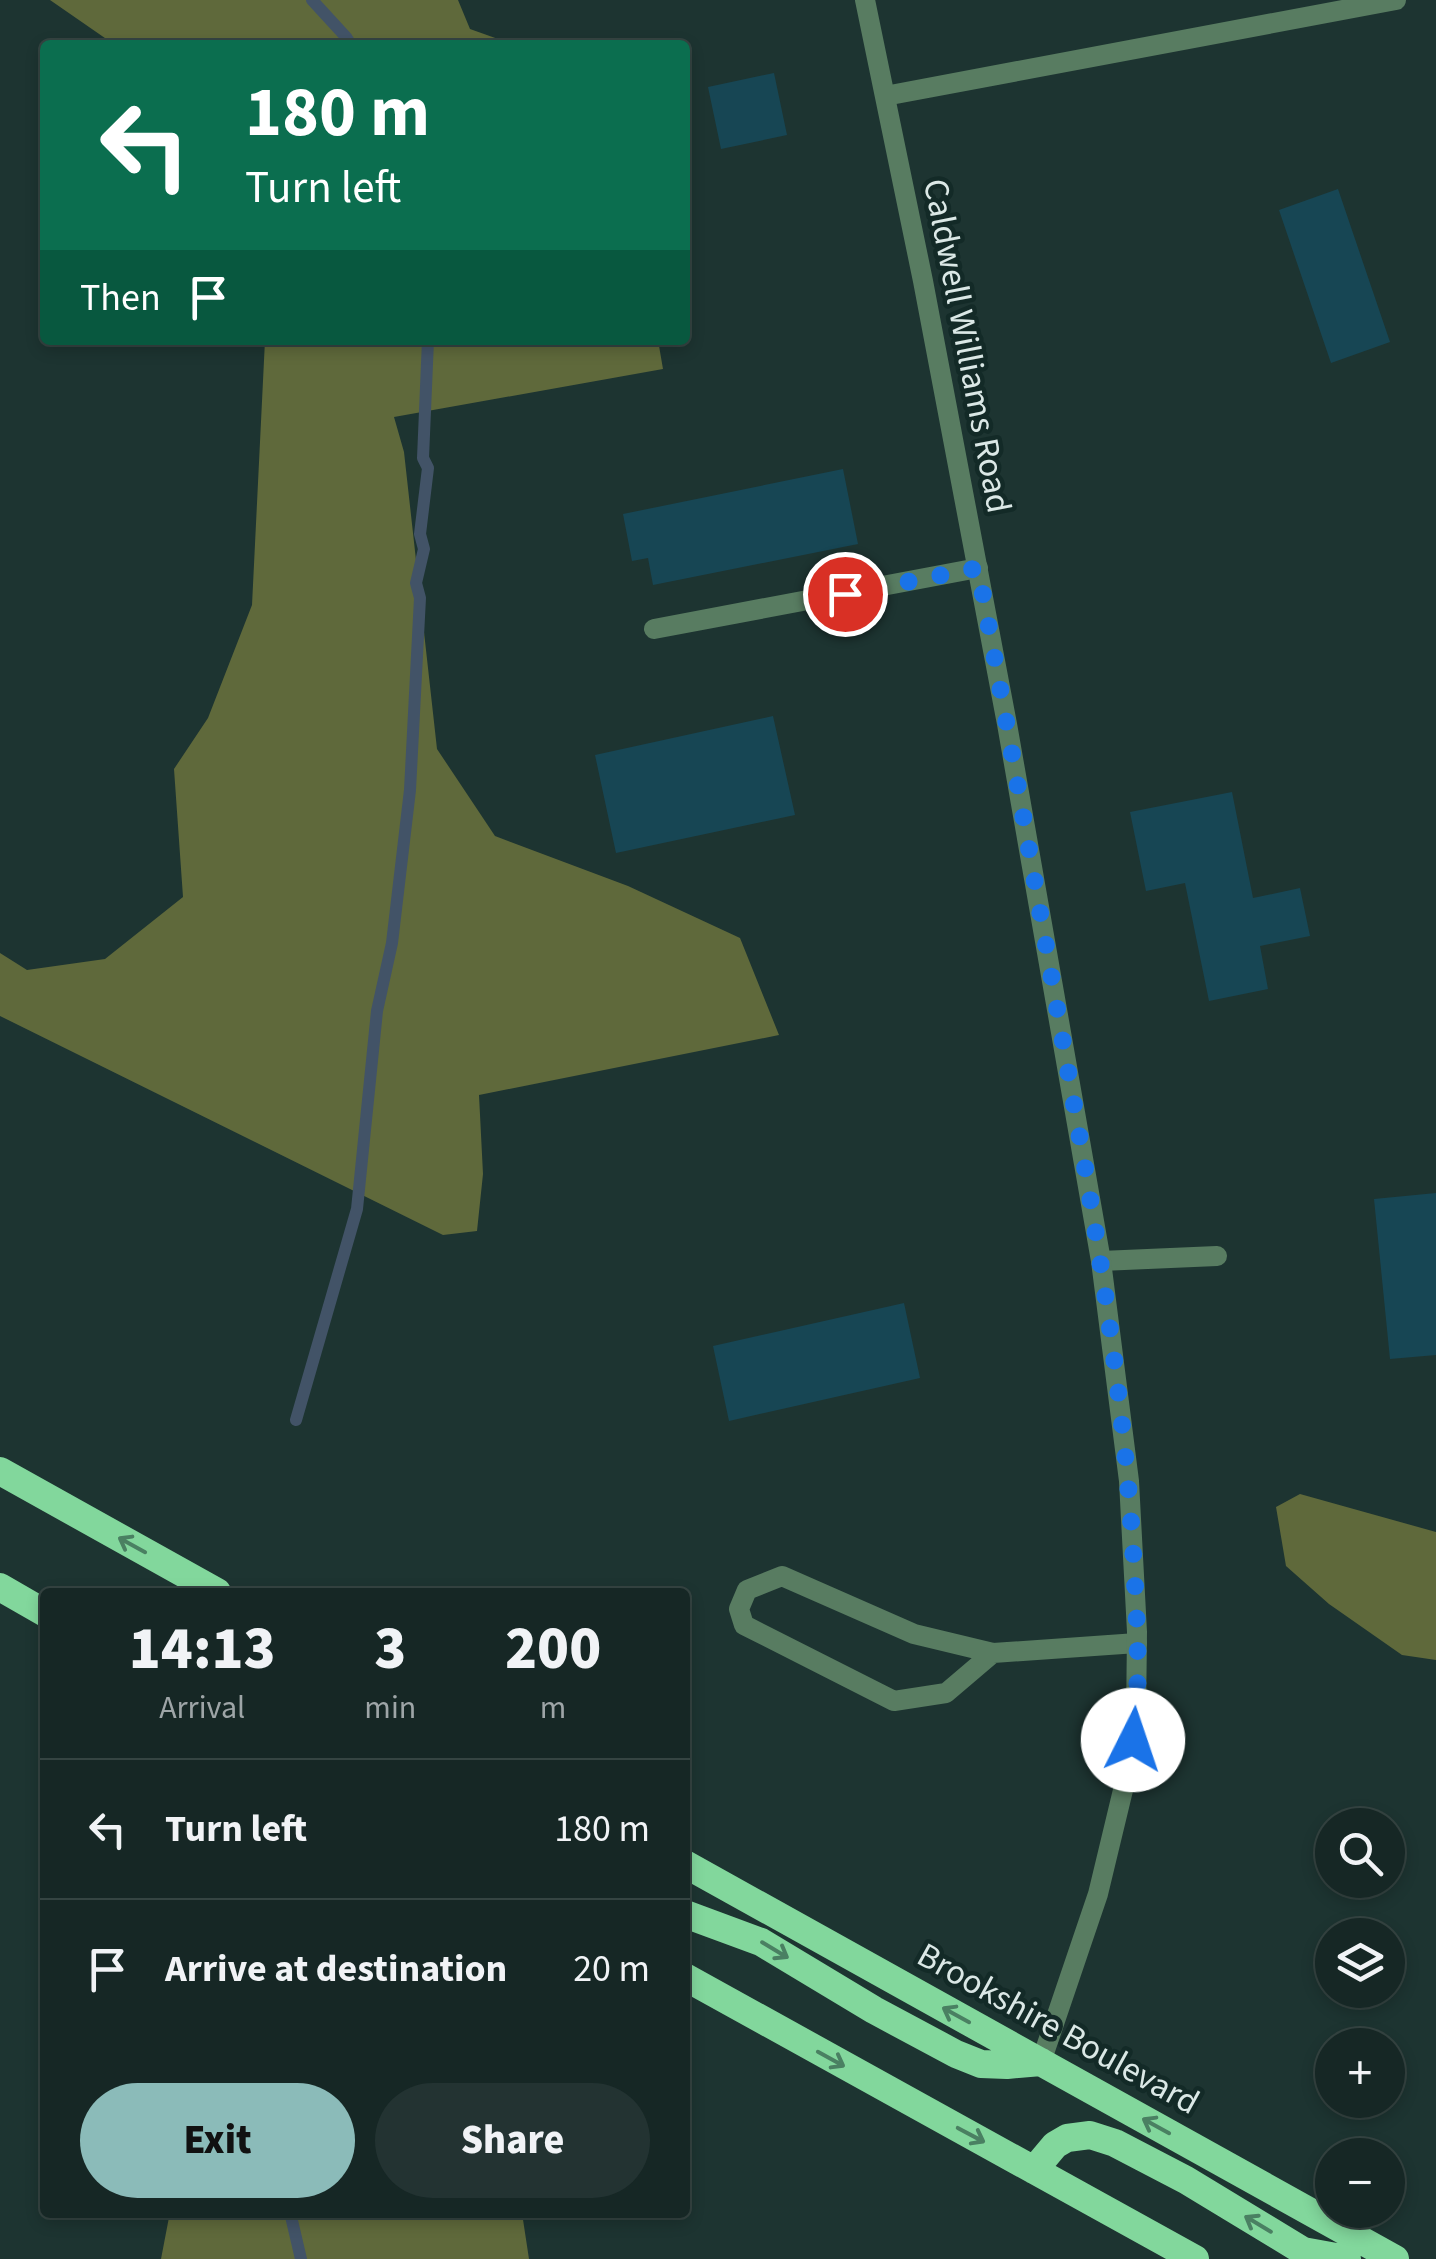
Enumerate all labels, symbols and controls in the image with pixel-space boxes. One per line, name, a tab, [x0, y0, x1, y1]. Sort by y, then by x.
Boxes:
text: 180 m	[245, 63, 430, 163]
icon: left	[80, 80, 210, 210]
text: Turn left	[245, 156, 401, 220]
street label: Caldwell Williams Road	[910, 175, 1024, 517]
icon: arrive	[181, 270, 236, 325]
text: Then	[80, 271, 161, 325]
pin	[803, 552, 888, 637]
icon: arrive	[818, 567, 873, 622]
one-way arrow	[117, 1534, 147, 1554]
text: 14:13	[129, 1607, 276, 1692]
text: 3	[374, 1607, 406, 1692]
text: 200	[505, 1607, 601, 1692]
text: Arrival	[159, 1685, 245, 1731]
text: min	[364, 1685, 416, 1731]
text: m	[540, 1685, 566, 1731]
position arrow	[1081, 1688, 1185, 1792]
icon: left	[80, 1802, 135, 1857]
text: Turn left	[165, 1802, 307, 1856]
text: 180 m	[554, 1802, 650, 1856]
map controls	[1315, 1808, 1405, 2228]
button: search	[1315, 1808, 1405, 1898]
button: layers	[1315, 1918, 1405, 2008]
street label: Brookshire Boulevard	[908, 1931, 1208, 2127]
one-way arrow	[760, 1940, 789, 1960]
icon: arrive	[80, 1942, 135, 1997]
text: Arrive at destination	[165, 1942, 507, 1996]
text: 20 m	[573, 1942, 650, 1996]
one-way arrow	[942, 2004, 972, 2024]
button: +	[1315, 2028, 1405, 2118]
one-way arrow	[816, 2049, 845, 2069]
button: Exit	[80, 2083, 355, 2198]
button: Share	[375, 2083, 650, 2198]
one-way arrow	[1142, 2116, 1172, 2136]
one-way arrow	[955, 2126, 985, 2146]
button: −	[1315, 2138, 1405, 2228]
one-way arrow	[1244, 2214, 1273, 2234]

